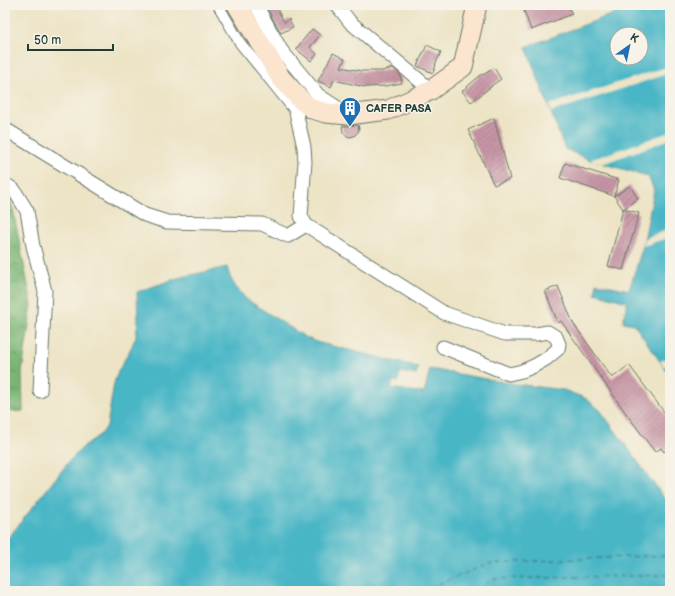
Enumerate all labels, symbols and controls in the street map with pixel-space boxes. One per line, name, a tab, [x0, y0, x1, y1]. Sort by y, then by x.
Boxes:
scale bar	[28, 26, 113, 52]
north arrow	[609, 26, 649, 66]
text: K	[627, 31, 641, 46]
text: 50 m	[34, 33, 61, 48]
building icon: CAFER PASA	[337, 95, 363, 128]
place label: CAFER PASA	[366, 102, 431, 115]

